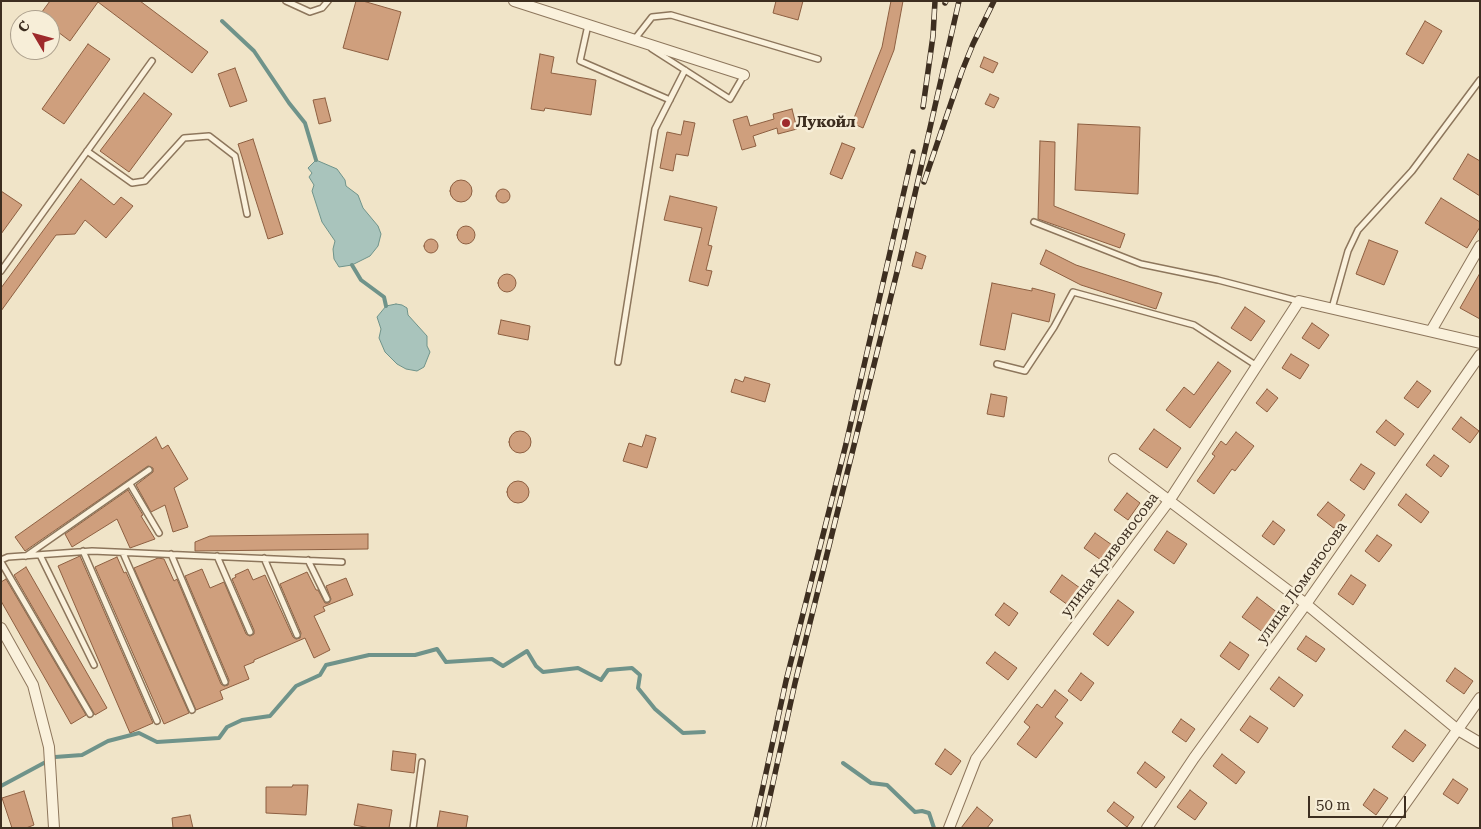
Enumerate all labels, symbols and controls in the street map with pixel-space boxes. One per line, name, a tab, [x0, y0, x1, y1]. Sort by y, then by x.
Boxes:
north arrow	[10, 10, 60, 60]
text: С	[14, 18, 33, 35]
place label: Лукойл	[796, 114, 855, 132]
marker: Лукойл	[780, 117, 792, 129]
street label: улица Кривоносова	[1057, 489, 1163, 621]
street label: улица Ломоносова	[1253, 518, 1351, 648]
scale bar	[1311, 786, 1408, 818]
text: 50 m	[1316, 796, 1350, 814]

